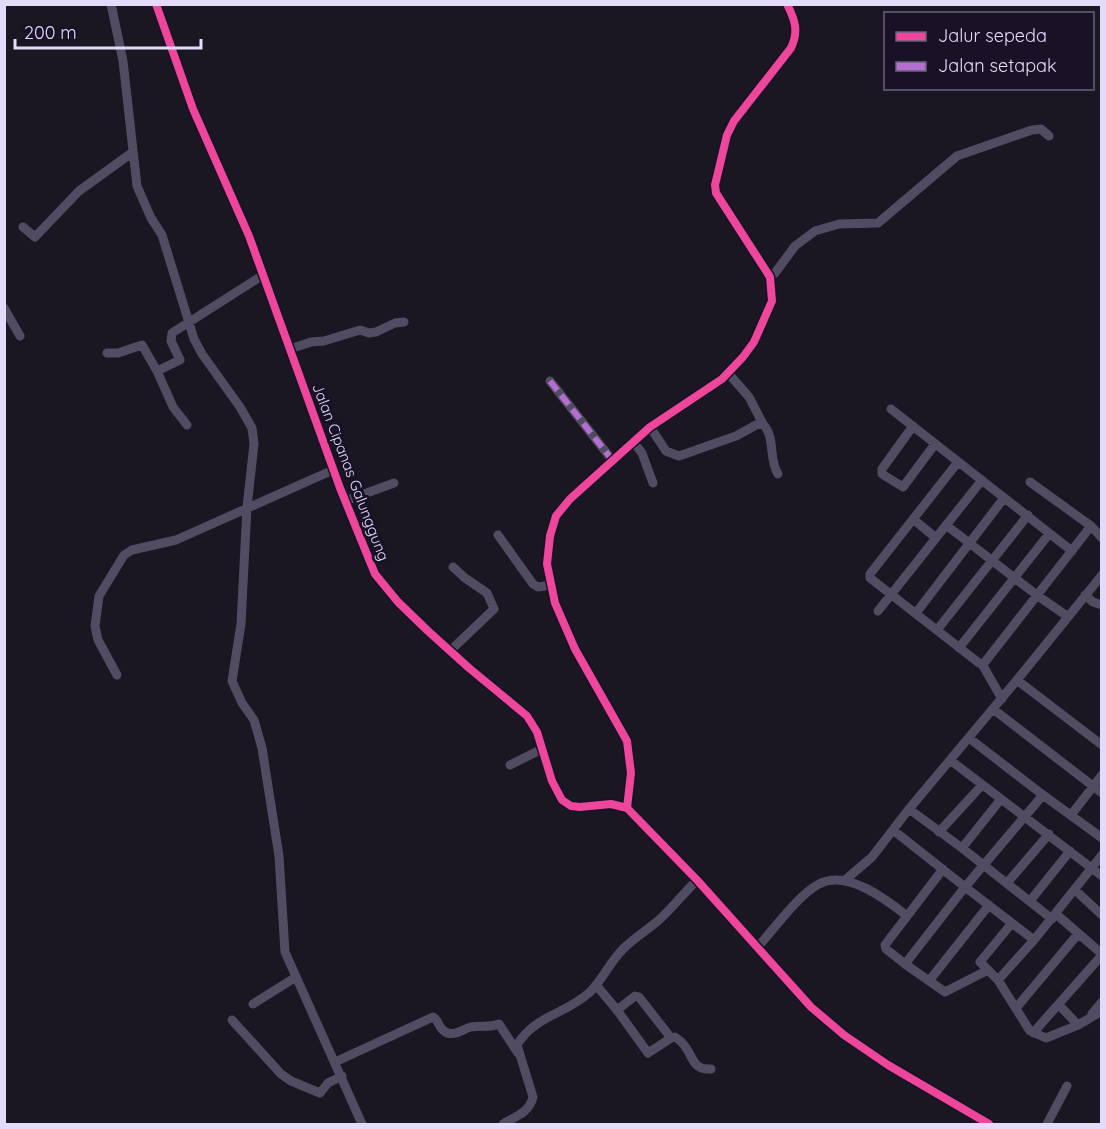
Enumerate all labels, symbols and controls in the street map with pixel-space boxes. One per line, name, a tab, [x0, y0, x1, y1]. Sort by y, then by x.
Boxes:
scale bar	[15, 12, 201, 50]
legend	[884, 12, 1094, 90]
text: 200 m	[24, 21, 77, 44]
text: Jalur sepeda	[938, 24, 1047, 47]
text: Jalan setapak	[938, 54, 1057, 77]
street label: Jalan Cipanas Galunggung	[308, 381, 394, 563]

